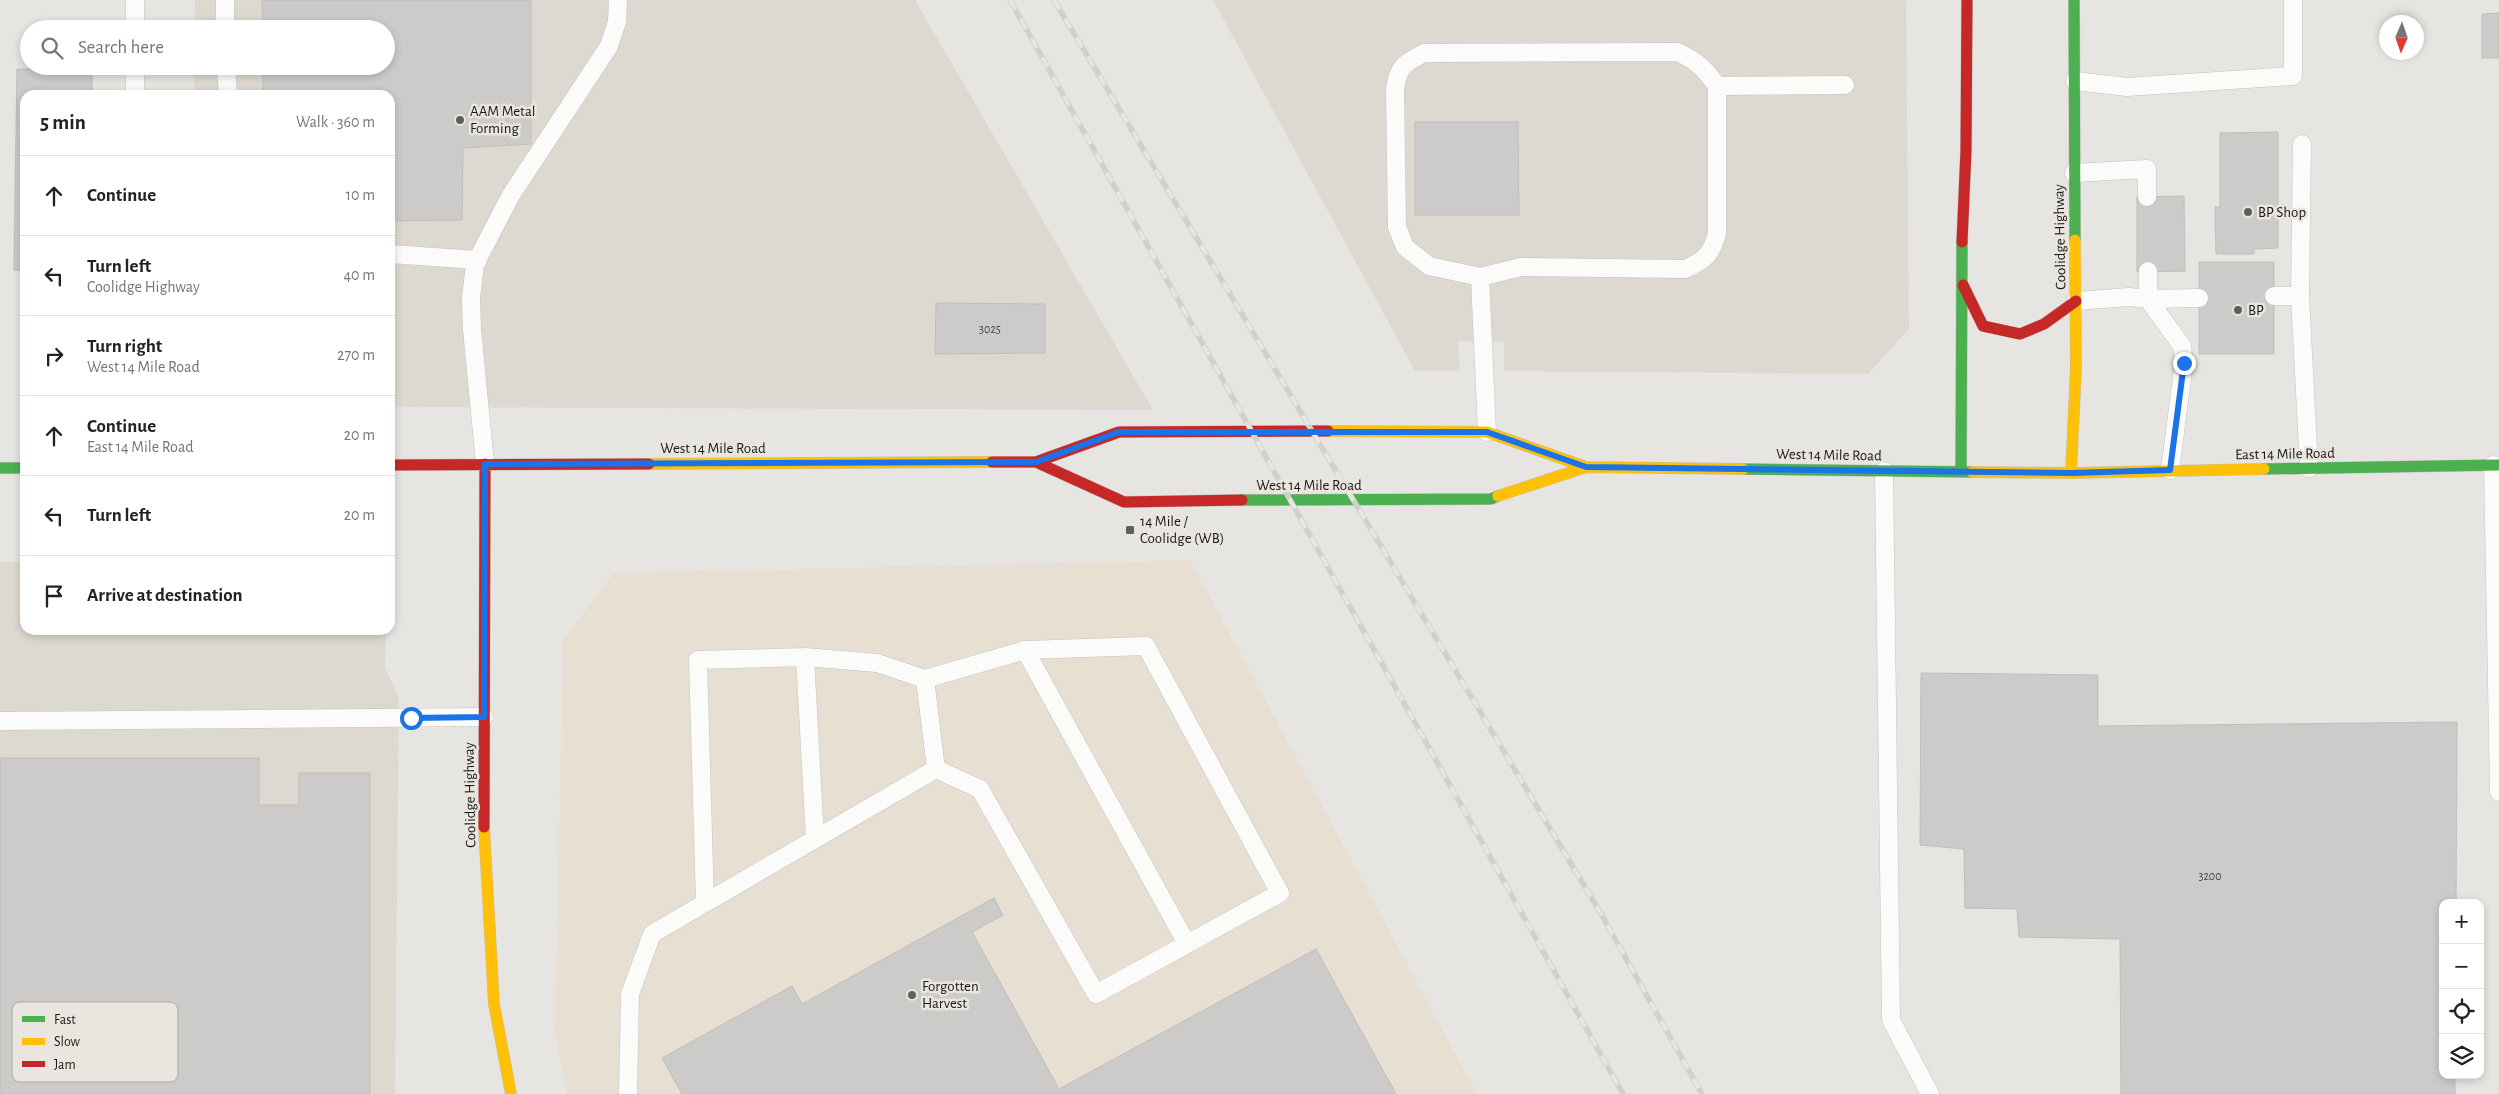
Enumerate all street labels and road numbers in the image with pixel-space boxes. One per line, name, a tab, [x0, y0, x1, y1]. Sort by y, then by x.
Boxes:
street label: Coolidge Highway	[2052, 183, 2068, 290]
street label: West 14 Mile Road	[660, 441, 766, 456]
street label: East 14 Mile Road	[2235, 446, 2335, 462]
street label: West 14 Mile Road	[1776, 447, 1882, 463]
street label: West 14 Mile Road	[1256, 478, 1362, 493]
street label: Coolidge Highway	[462, 741, 478, 848]

